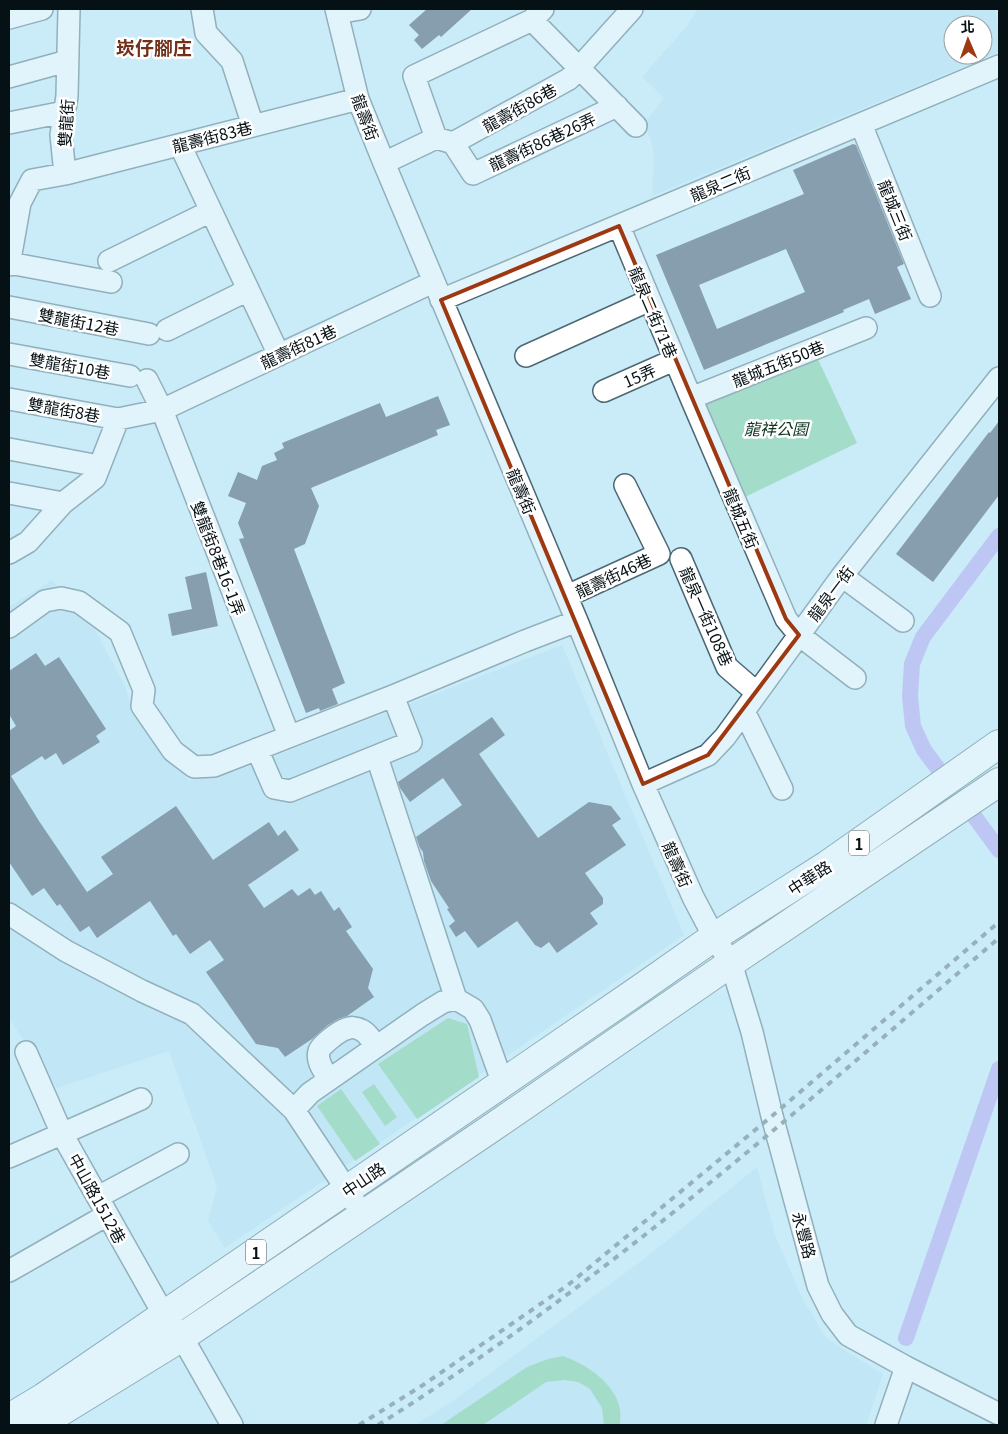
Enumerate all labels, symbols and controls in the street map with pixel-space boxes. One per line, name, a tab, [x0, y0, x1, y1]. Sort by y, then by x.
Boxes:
north arrow	[943, 15, 993, 65]
text: 北	[960, 16, 975, 36]
district label: 崁仔腳庄	[116, 33, 192, 60]
street label: 龍壽街86巷	[477, 77, 561, 137]
street label: 龍壽街	[347, 90, 385, 144]
street label: 雙龍街	[51, 98, 79, 148]
street label: 龍壽街86巷26弄	[485, 106, 599, 176]
street label: 龍壽街83巷	[169, 114, 255, 158]
street label: 龍泉二街	[686, 159, 754, 207]
street label: 龍城三街	[873, 176, 919, 244]
street label: 龍泉二街71巷	[624, 262, 684, 362]
street label: 雙龍街12巷	[37, 301, 121, 341]
street label: 龍壽街81巷	[256, 318, 340, 374]
street label: 龍城五街50巷	[728, 334, 828, 392]
street label: 雙龍街10巷	[28, 346, 112, 384]
street label: 15弄	[619, 357, 659, 393]
street label: 雙龍街8巷	[26, 391, 102, 427]
park label: 龍祥公園	[744, 416, 810, 440]
street label: 龍壽街	[502, 464, 542, 518]
street label: 龍城五街	[718, 484, 766, 552]
street label: 雙龍街8巷16-1弄	[186, 497, 252, 619]
street label: 龍壽街46巷	[571, 547, 655, 603]
street label: 龍泉一街	[801, 560, 859, 626]
street label: 龍泉一街108巷	[674, 562, 740, 670]
road number: 1	[849, 830, 869, 856]
street label: 龍壽街	[657, 837, 699, 891]
street label: 中華路	[782, 854, 836, 900]
street label: 中山路1512巷	[63, 1149, 133, 1247]
street label: 中山路	[336, 1156, 390, 1202]
street label: 永豐路	[787, 1209, 823, 1261]
road number: 1	[246, 1240, 266, 1264]

